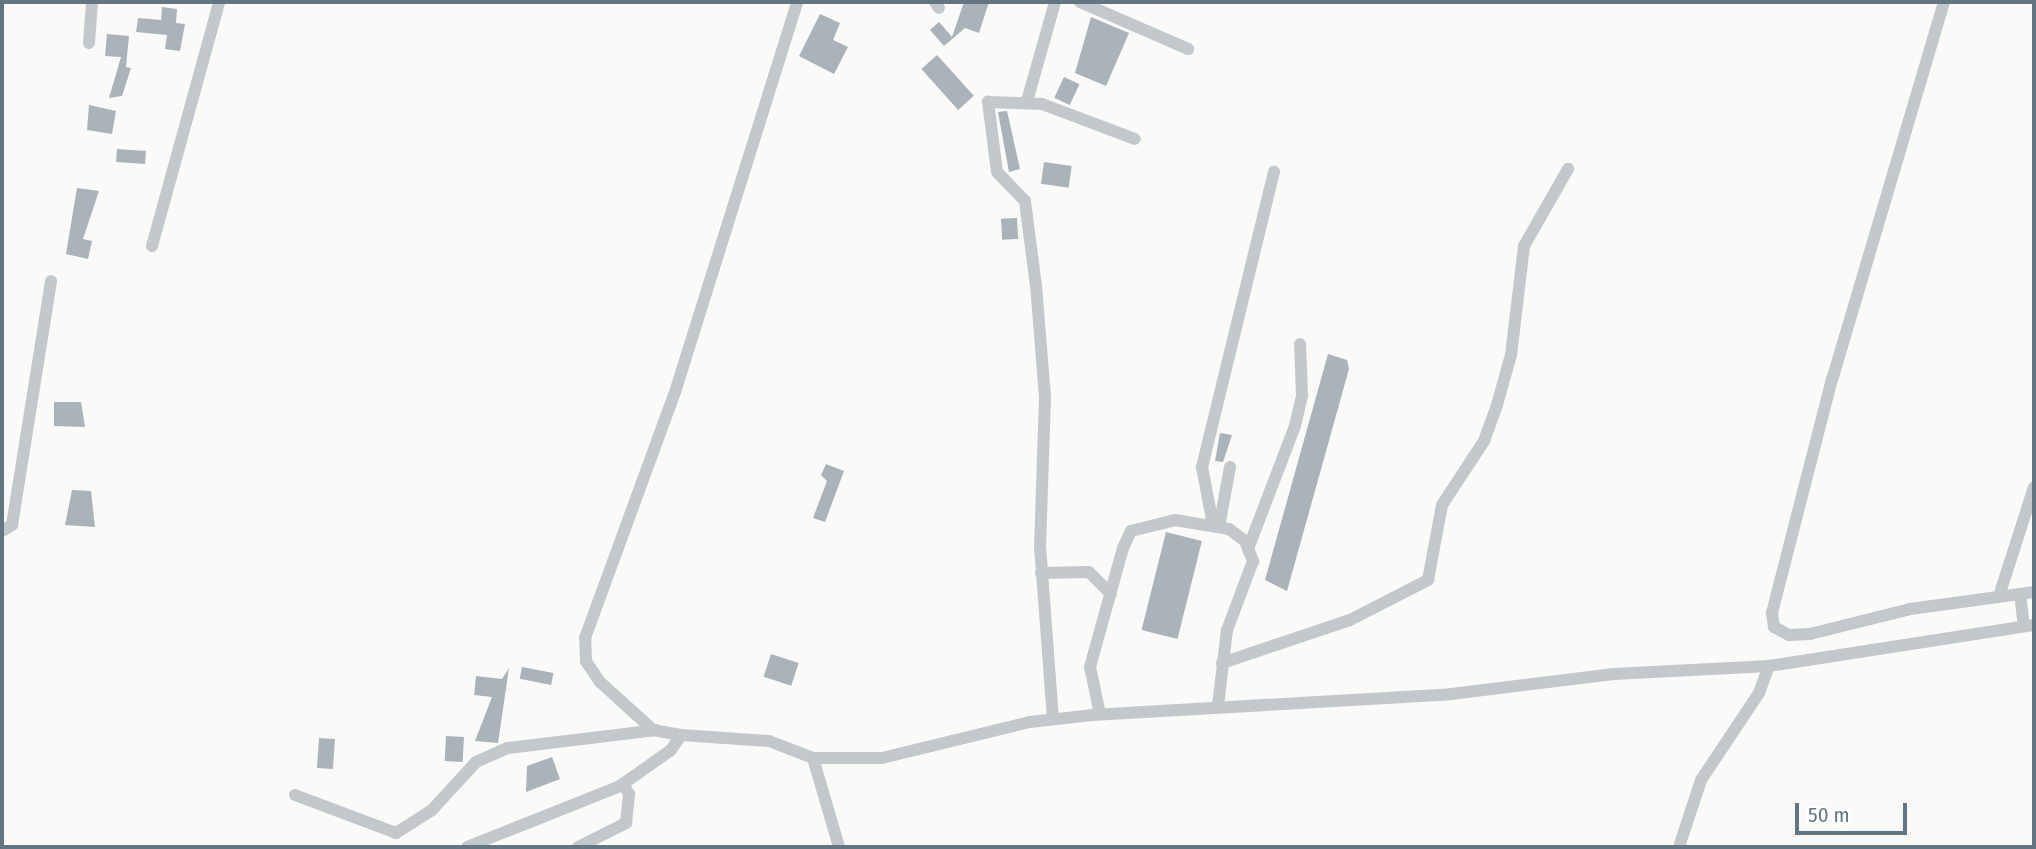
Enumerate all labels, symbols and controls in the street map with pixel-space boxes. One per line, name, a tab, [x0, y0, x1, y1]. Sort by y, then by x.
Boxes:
scale bar	[1798, 790, 1910, 834]
text: 50 m	[1808, 802, 1850, 828]

